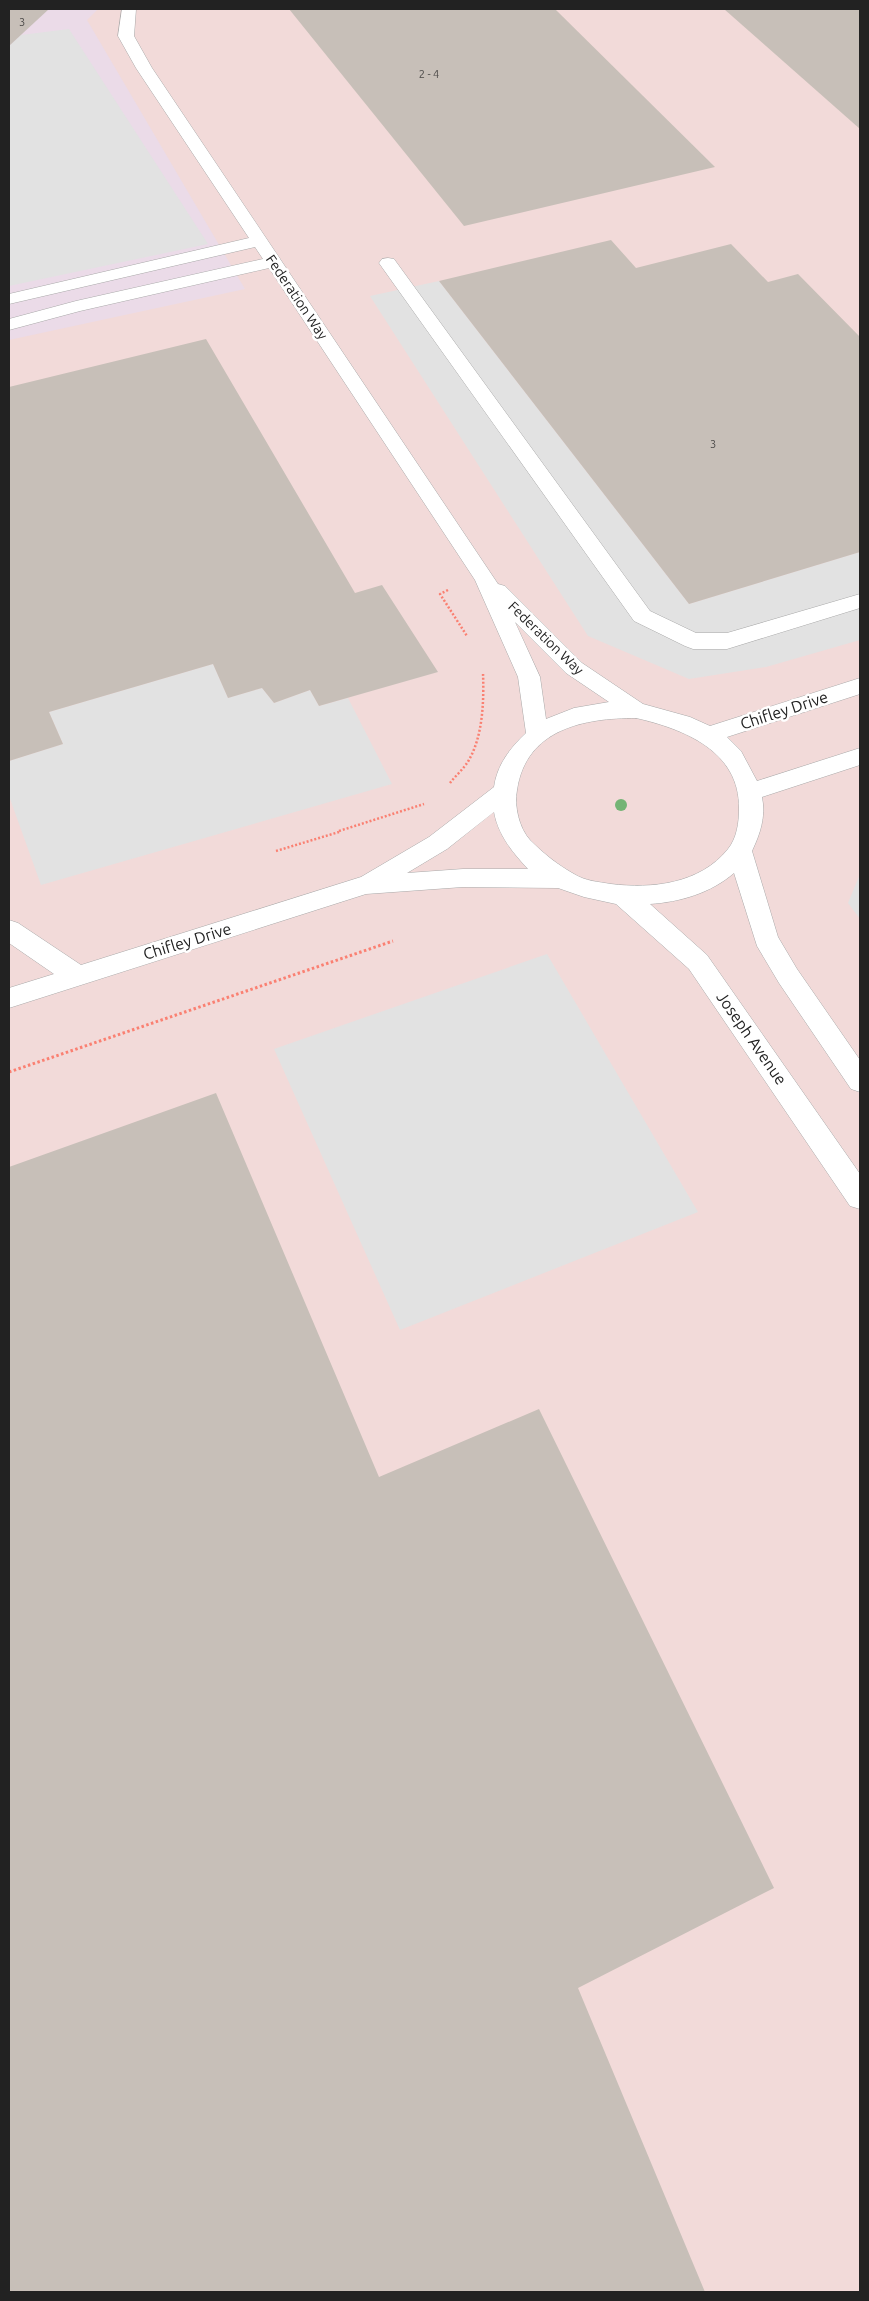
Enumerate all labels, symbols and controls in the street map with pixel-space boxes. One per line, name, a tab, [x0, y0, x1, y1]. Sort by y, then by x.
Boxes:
house number: 3	[19, 16, 25, 28]
house number: 2 - 4	[419, 68, 439, 80]
street label: Federation Way	[263, 252, 331, 342]
house number: 3	[710, 438, 716, 450]
street label: Federation Way	[505, 598, 587, 678]
street label: Chifley Drive	[738, 687, 830, 733]
street label: Chifley Drive	[141, 919, 233, 963]
street label: Joseph Avenue	[713, 988, 791, 1088]

